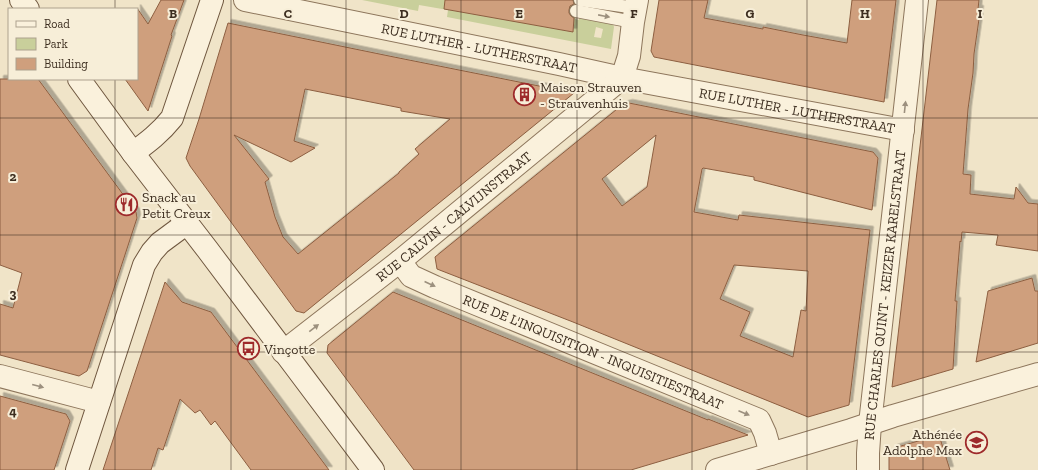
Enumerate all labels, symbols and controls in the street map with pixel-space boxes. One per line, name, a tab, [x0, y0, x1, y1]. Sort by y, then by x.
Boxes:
text: B	[169, 6, 177, 21]
text: C	[284, 6, 292, 21]
text: D	[399, 6, 409, 21]
text: E	[515, 6, 523, 21]
text: F	[630, 6, 638, 21]
text: G	[746, 6, 755, 21]
text: H	[860, 6, 870, 21]
text: I	[978, 6, 983, 21]
legend	[8, 8, 138, 80]
one-way arrow	[598, 14, 611, 20]
text: Road	[44, 17, 70, 31]
street label: RUE LUTHER - LUTHERSTRAAT	[380, 20, 579, 76]
text: Park	[44, 37, 69, 51]
text: Building	[44, 57, 88, 71]
place label: Maison Strauven - Strauvenhuis	[540, 79, 642, 112]
building icon: Maison Strauven - Strauvenhuis	[511, 82, 537, 108]
street label: RUE LUTHER - LUTHERSTRAAT	[698, 84, 897, 137]
one-way arrow	[902, 101, 909, 113]
street label: RUE CALVIN - CALVIJNSTRAAT	[373, 148, 535, 285]
street label: RUE CHARLES QUINT - KEIZER KARELSTRAAT	[860, 149, 909, 441]
text: 2	[10, 169, 17, 184]
place label: Snack au Petit Creux	[142, 189, 210, 222]
restaurant icon: Snack au Petit Creux	[113, 192, 139, 218]
one-way arrow	[424, 281, 435, 287]
text: 3	[10, 286, 17, 301]
street label: RUE DE L'INQUISITION - INQUISITIESTRAAT	[460, 291, 726, 413]
one-way arrow	[309, 324, 320, 332]
bus stop icon: Vinçotte	[236, 336, 262, 362]
place label: Vinçotte	[263, 341, 316, 358]
one-way arrow	[31, 383, 44, 389]
text: 4	[9, 404, 17, 419]
one-way arrow	[739, 411, 751, 417]
place label: Athénée Adolphe Max	[883, 426, 962, 459]
school or university icon: Athénée Adolphe Max	[964, 429, 990, 455]

